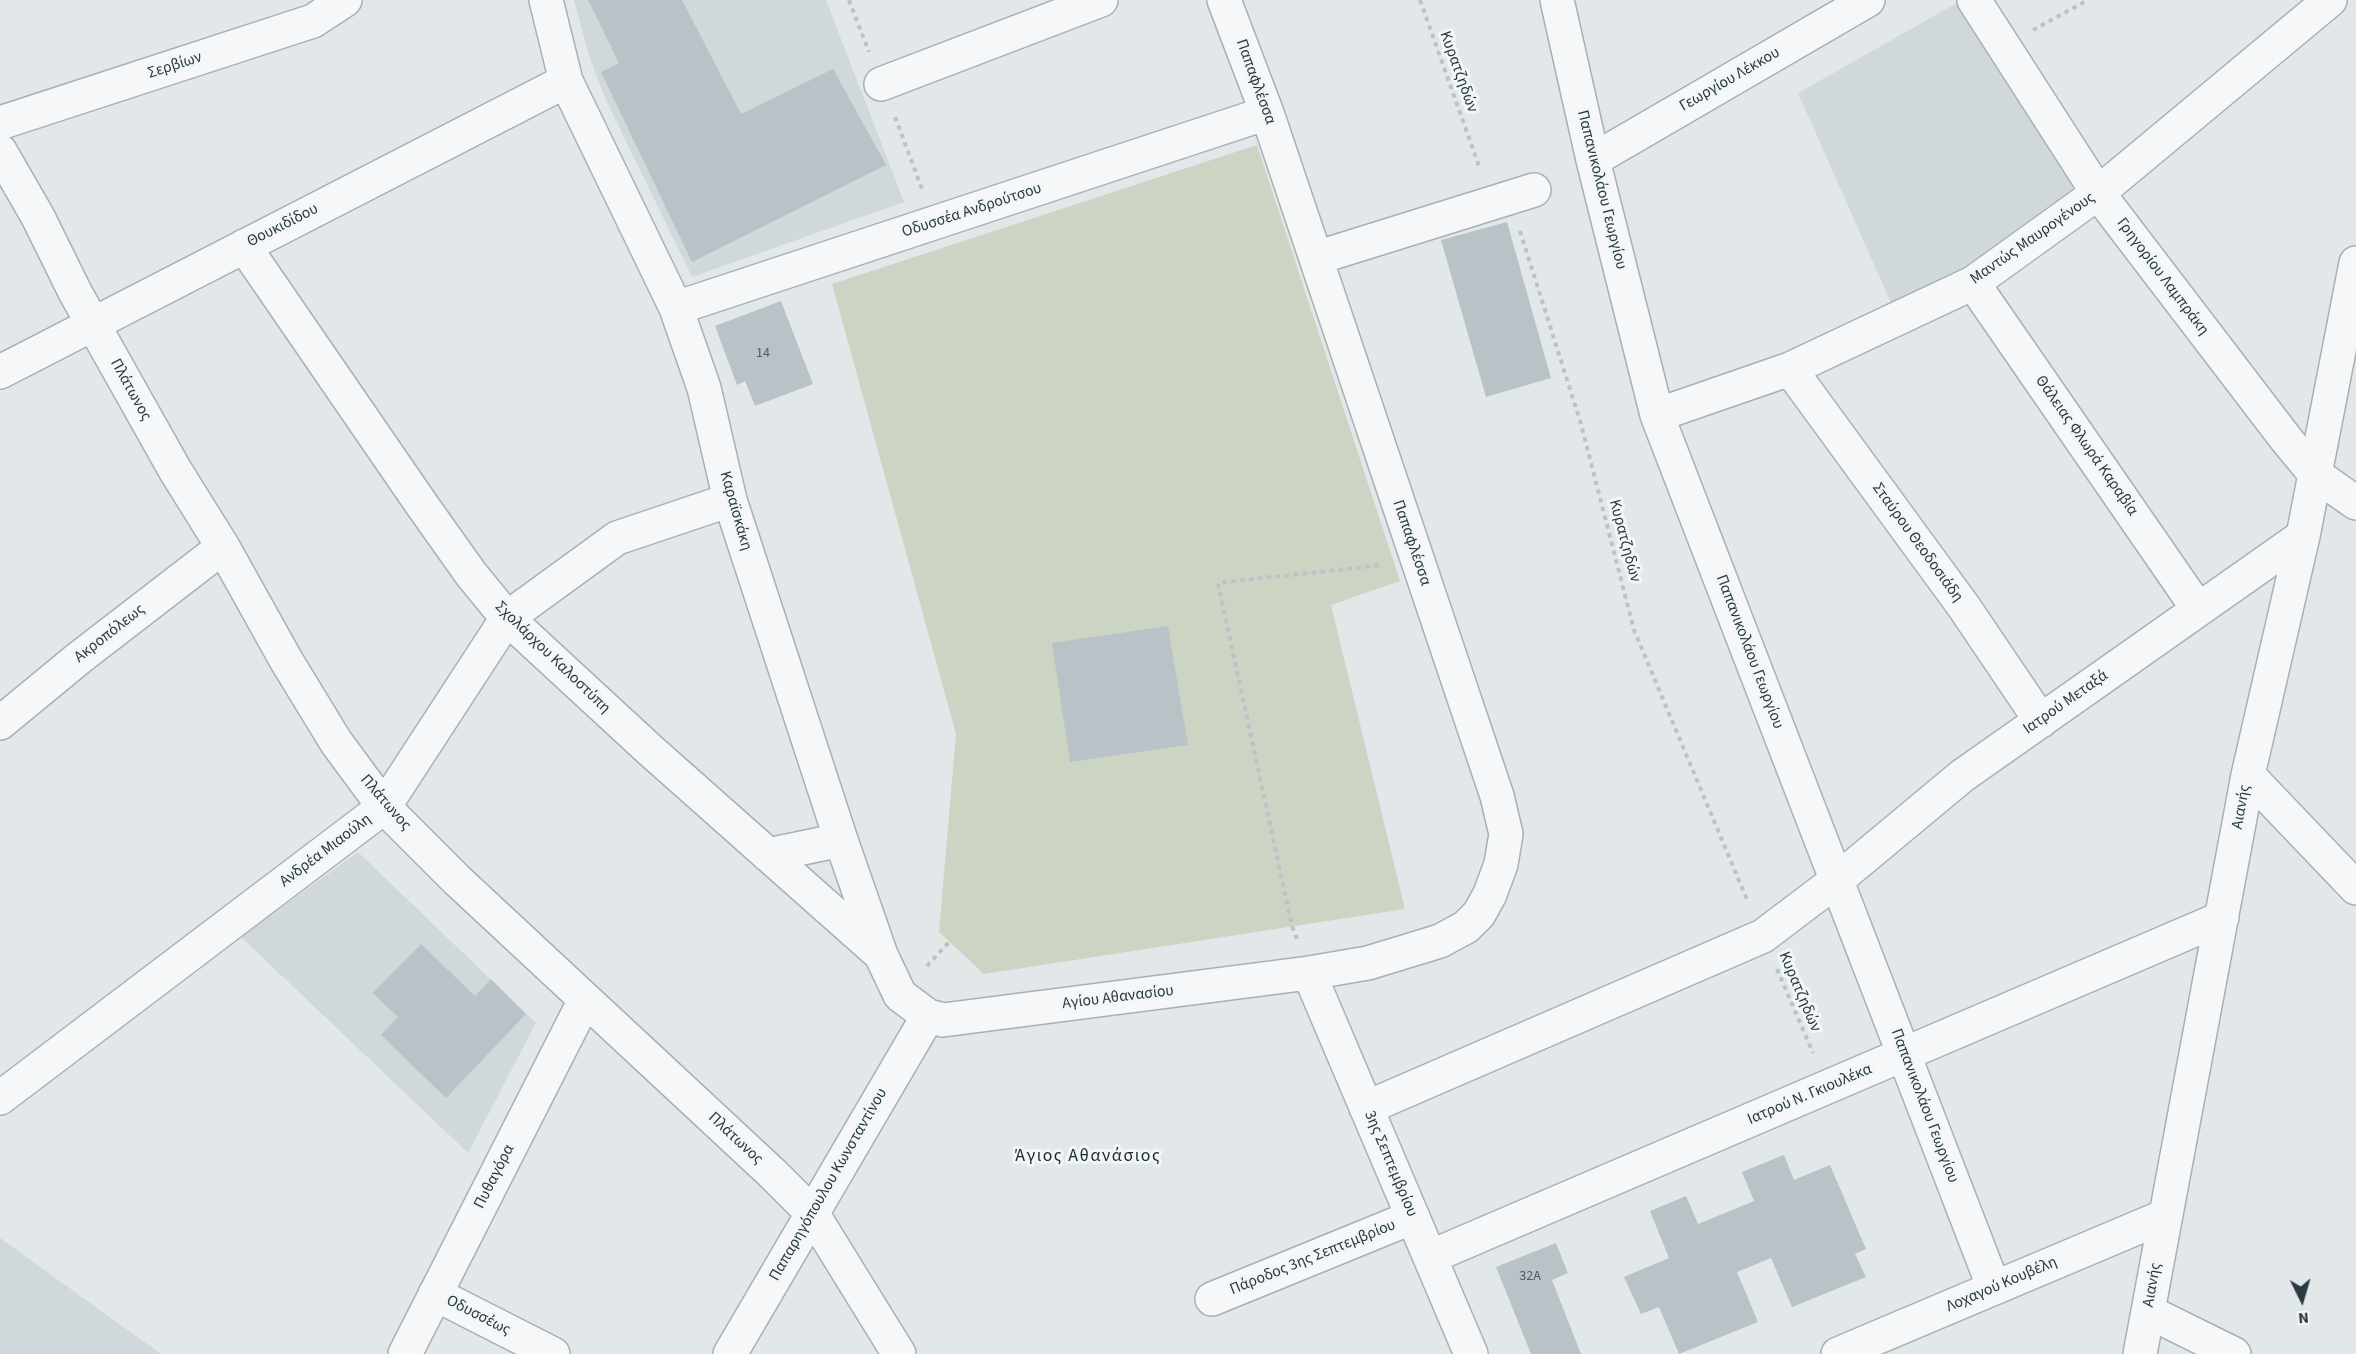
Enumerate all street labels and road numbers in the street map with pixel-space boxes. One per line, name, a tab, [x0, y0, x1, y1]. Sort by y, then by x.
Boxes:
street label: Κυρατζηδών	[1434, 29, 1482, 115]
street label: Παπαφλέσσα	[1231, 37, 1279, 127]
street label: Γεωργίου Λέκκου	[1676, 44, 1784, 116]
street label: Σερβίων	[145, 48, 205, 84]
street label: Παπανικολάου Γεωργίου	[1572, 108, 1630, 272]
street label: Οδυσσέα Ανδρούτσου	[900, 179, 1044, 243]
street label: Μαντώς Μαυρογένους	[1967, 189, 2099, 289]
street label: Θουκιδίδου	[244, 200, 322, 252]
street label: Γρηγορίου Λαμπράκη	[2112, 215, 2212, 339]
street label: Πλάτωνος	[105, 356, 155, 424]
street label: Θάλειας Φλωρά Καραβία	[2030, 372, 2142, 520]
street label: Καραϊσκάκη	[715, 469, 755, 553]
street label: Σταύρου Θεοδοσιάδη	[1867, 480, 1967, 606]
street label: Παπαφλέσσα	[1387, 498, 1435, 588]
street label: Κυρατζηδών	[1604, 498, 1644, 584]
street label: Παπανικολάου Γεωργίου	[1711, 572, 1787, 732]
street label: Σχολάρχου Καλοστύπη	[490, 598, 614, 718]
street label: Ακροπόλεως	[71, 600, 149, 668]
street label: Ιατρού Μεταξά	[2020, 667, 2112, 739]
street label: Πλάτωνος	[355, 771, 415, 835]
street label: Αιανής	[2229, 783, 2255, 831]
street label: Ανδρέα Μιαούλη	[276, 810, 376, 892]
street label: Κυρατζηδών	[1774, 949, 1824, 1035]
street label: Αγίου Αθανασίου	[1061, 982, 1175, 1014]
street label: Παπανικολάου Γεωργίου	[1886, 1026, 1962, 1186]
street label: Ιατρού N. Γκιουλέκα	[1745, 1060, 1875, 1130]
street label: Παπαρηγόπουλου Κωνσταντίνου	[766, 1085, 892, 1285]
street label: 3ης Σεπτεμβρίου	[1359, 1108, 1421, 1220]
street label: Πλάτωνος	[704, 1109, 766, 1169]
street label: Πυθαγόρα	[471, 1142, 519, 1212]
street label: Πάροδος 3ης Σεπτεμβρίου	[1227, 1216, 1399, 1300]
street label: Λοχαγού Κουβέλη	[1944, 1253, 2060, 1317]
street label: Αιανής	[2140, 1261, 2166, 1309]
street label: Οδυσσέως	[443, 1292, 513, 1340]

